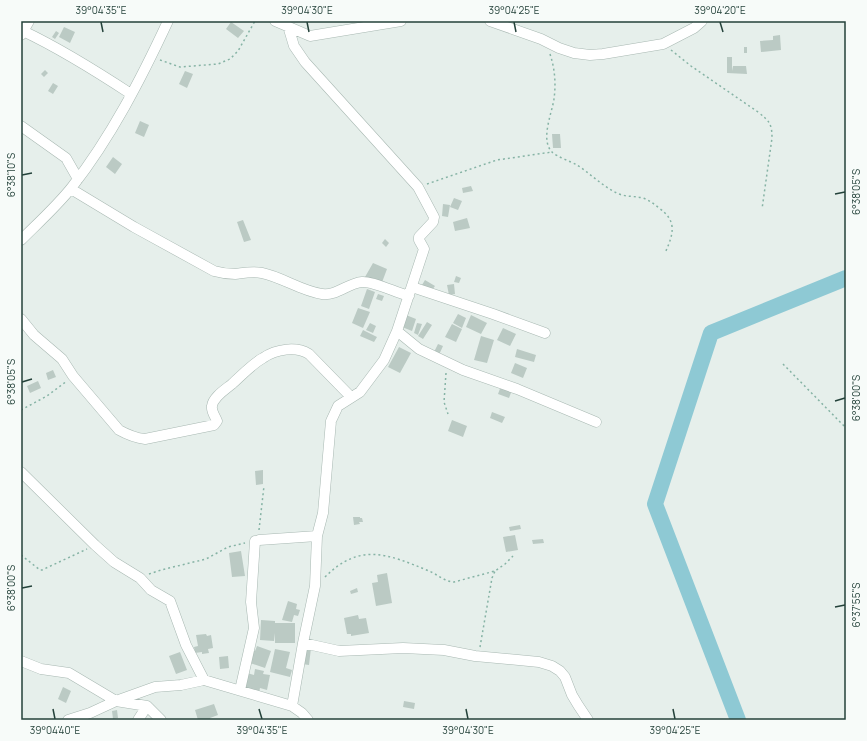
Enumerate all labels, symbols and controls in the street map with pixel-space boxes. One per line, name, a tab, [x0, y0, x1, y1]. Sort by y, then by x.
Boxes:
text: 39°04'35"E	[76, 3, 127, 17]
text: 39°04'30"E	[281, 3, 333, 17]
text: 39°04'25"E	[488, 3, 540, 17]
text: 39°04'20"E	[694, 3, 746, 17]
text: 6°38'10"S	[4, 153, 18, 197]
text: 6°38'05"S	[849, 169, 863, 215]
text: 6°38'05"S	[4, 359, 18, 405]
text: 6°38'00"S	[849, 375, 863, 421]
text: 6°38'00"S	[4, 565, 18, 611]
text: 6°37'55"S	[849, 582, 863, 628]
text: 39°04'40"E	[30, 723, 81, 737]
text: 39°04'35"E	[237, 723, 288, 737]
text: 39°04'30"E	[442, 723, 494, 737]
text: 39°04'25"E	[649, 723, 701, 737]

